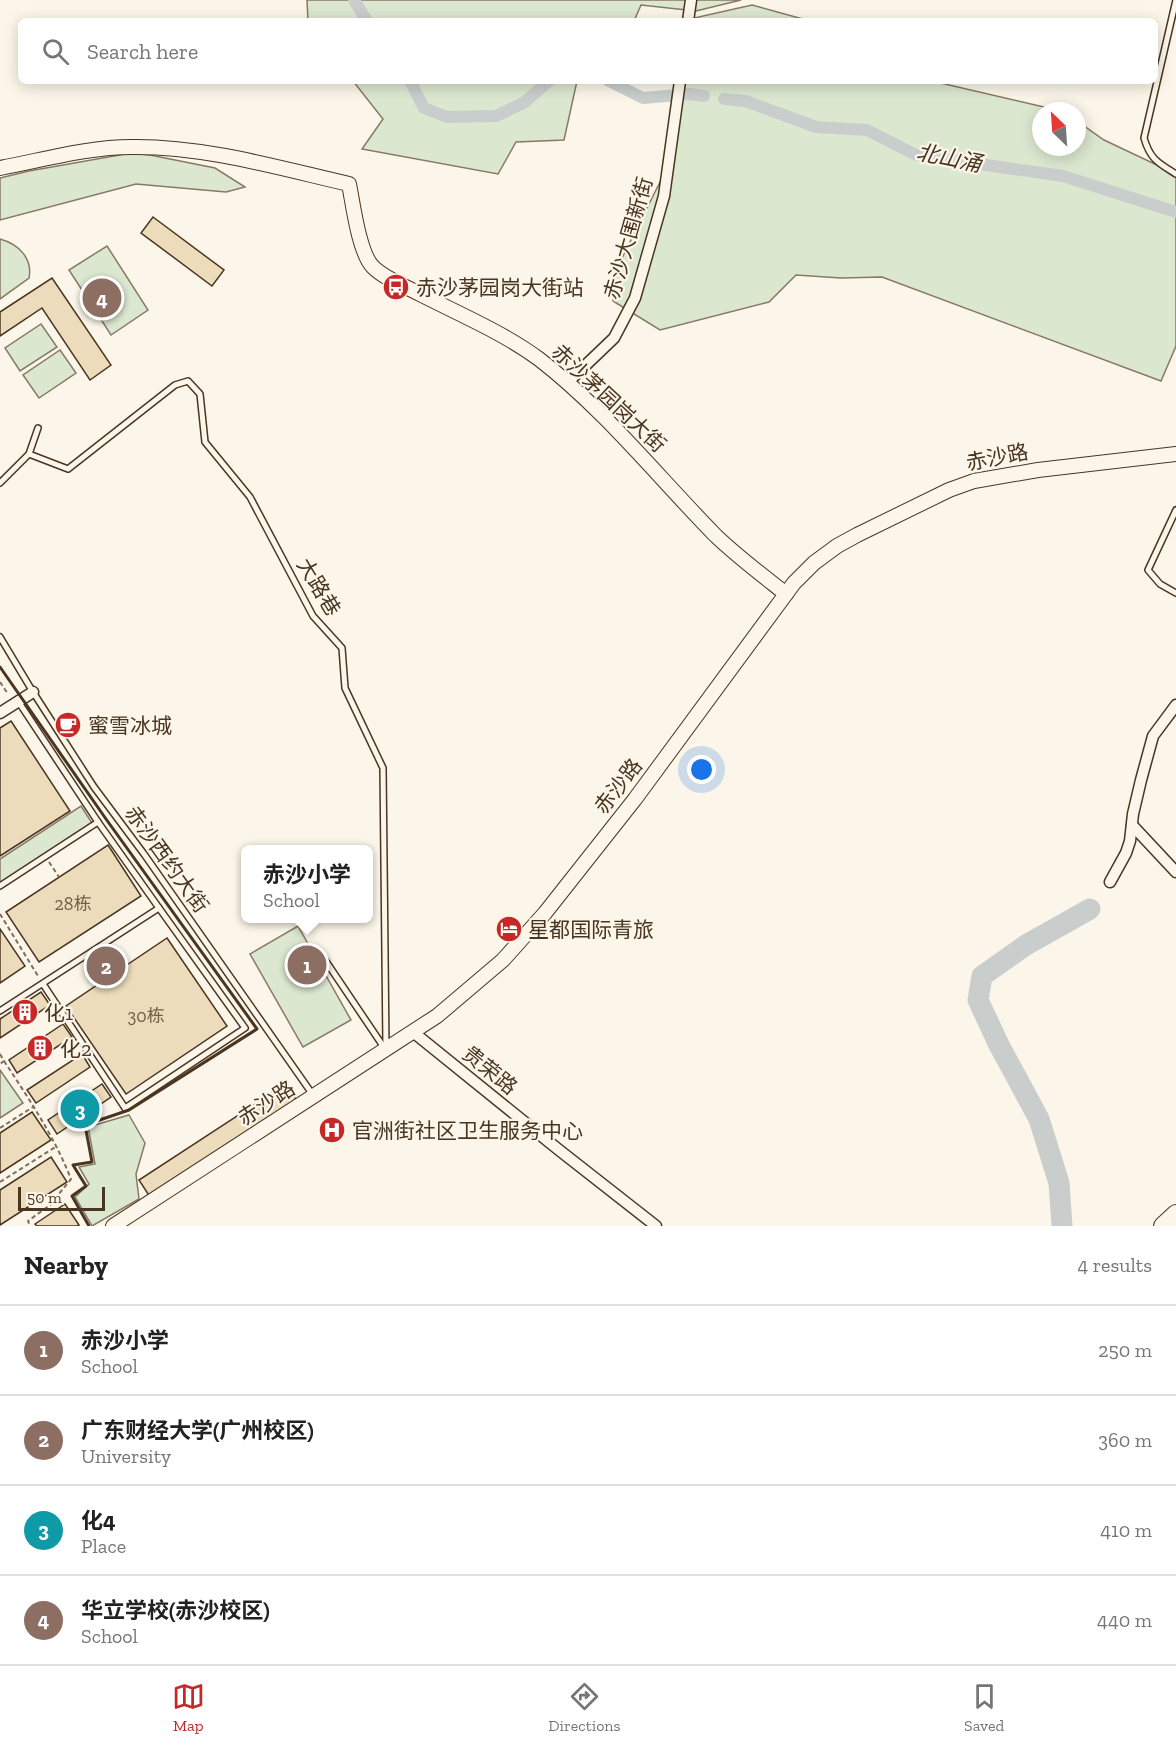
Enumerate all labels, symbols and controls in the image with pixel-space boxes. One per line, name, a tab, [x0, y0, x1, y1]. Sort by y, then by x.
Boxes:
search box	[18, 18, 1158, 84]
icon: search	[39, 35, 72, 68]
text: Search here	[87, 38, 198, 65]
north arrow	[1032, 102, 1086, 156]
water label: 北山涌	[914, 138, 987, 178]
street label: 赤沙大围新街	[599, 174, 657, 302]
bus stop icon: 赤沙茅园岗大街站	[381, 272, 411, 302]
place label: 赤沙茅园岗大街站	[416, 275, 584, 300]
pin: 4	[82, 276, 122, 320]
street label: 赤沙茅园岗大街	[547, 339, 671, 457]
street label: 赤沙路	[964, 439, 1030, 475]
street label: 大路巷	[292, 554, 346, 620]
cafe icon: 蜜雪冰城	[53, 710, 83, 740]
place label: 蜜雪冰城	[88, 713, 172, 738]
street label: 赤沙路	[589, 753, 647, 819]
your location	[687, 755, 716, 784]
street label: 赤沙西约大街	[120, 801, 214, 917]
popup	[241, 845, 373, 923]
text: 赤沙小学	[263, 861, 351, 888]
text: School	[263, 888, 320, 912]
house number: 28栋	[55, 893, 91, 915]
hotel icon: 星都国际青旅	[494, 914, 524, 944]
place label: 星都国际青旅	[528, 917, 654, 942]
pin: 1	[288, 942, 326, 988]
pin: 2	[86, 944, 126, 988]
building icon: 化1	[10, 997, 40, 1027]
place label: 化1	[44, 1000, 73, 1025]
house number: 30栋	[127, 1005, 165, 1027]
building icon: 化2	[25, 1033, 55, 1063]
place label: 化2	[60, 1036, 92, 1061]
street label: 贵荣路	[458, 1040, 522, 1100]
street label: 赤沙路	[233, 1075, 299, 1131]
pin: 3	[60, 1086, 100, 1132]
hospital icon: 官洲街社区卫生服务中心	[317, 1115, 347, 1145]
place label: 官洲街社区卫生服务中心	[352, 1118, 583, 1143]
scale bar	[18, 1184, 105, 1212]
text: 50 m	[27, 1188, 62, 1207]
text: Nearby	[24, 1249, 108, 1281]
text: 4 results	[1077, 1253, 1152, 1277]
text: 赤沙小学	[81, 1327, 169, 1354]
text: 1	[39, 1338, 48, 1362]
text: 250 m	[1098, 1338, 1152, 1362]
text: School	[81, 1354, 138, 1378]
text: 广东财经大学(广州校区)	[81, 1417, 314, 1444]
text: 2	[38, 1428, 49, 1452]
text: 360 m	[1098, 1428, 1152, 1452]
text: University	[81, 1444, 171, 1468]
text: 化4	[81, 1507, 116, 1534]
text: 3	[38, 1518, 49, 1542]
text: 410 m	[1100, 1518, 1152, 1542]
text: Place	[81, 1534, 126, 1558]
text: 华立学校(赤沙校区)	[81, 1597, 270, 1624]
text: 4	[38, 1608, 49, 1632]
text: 440 m	[1097, 1608, 1152, 1632]
text: School	[81, 1624, 138, 1648]
tab: Map	[172, 1680, 205, 1735]
tab: Directions	[548, 1680, 621, 1735]
tab: Saved	[964, 1680, 1004, 1735]

